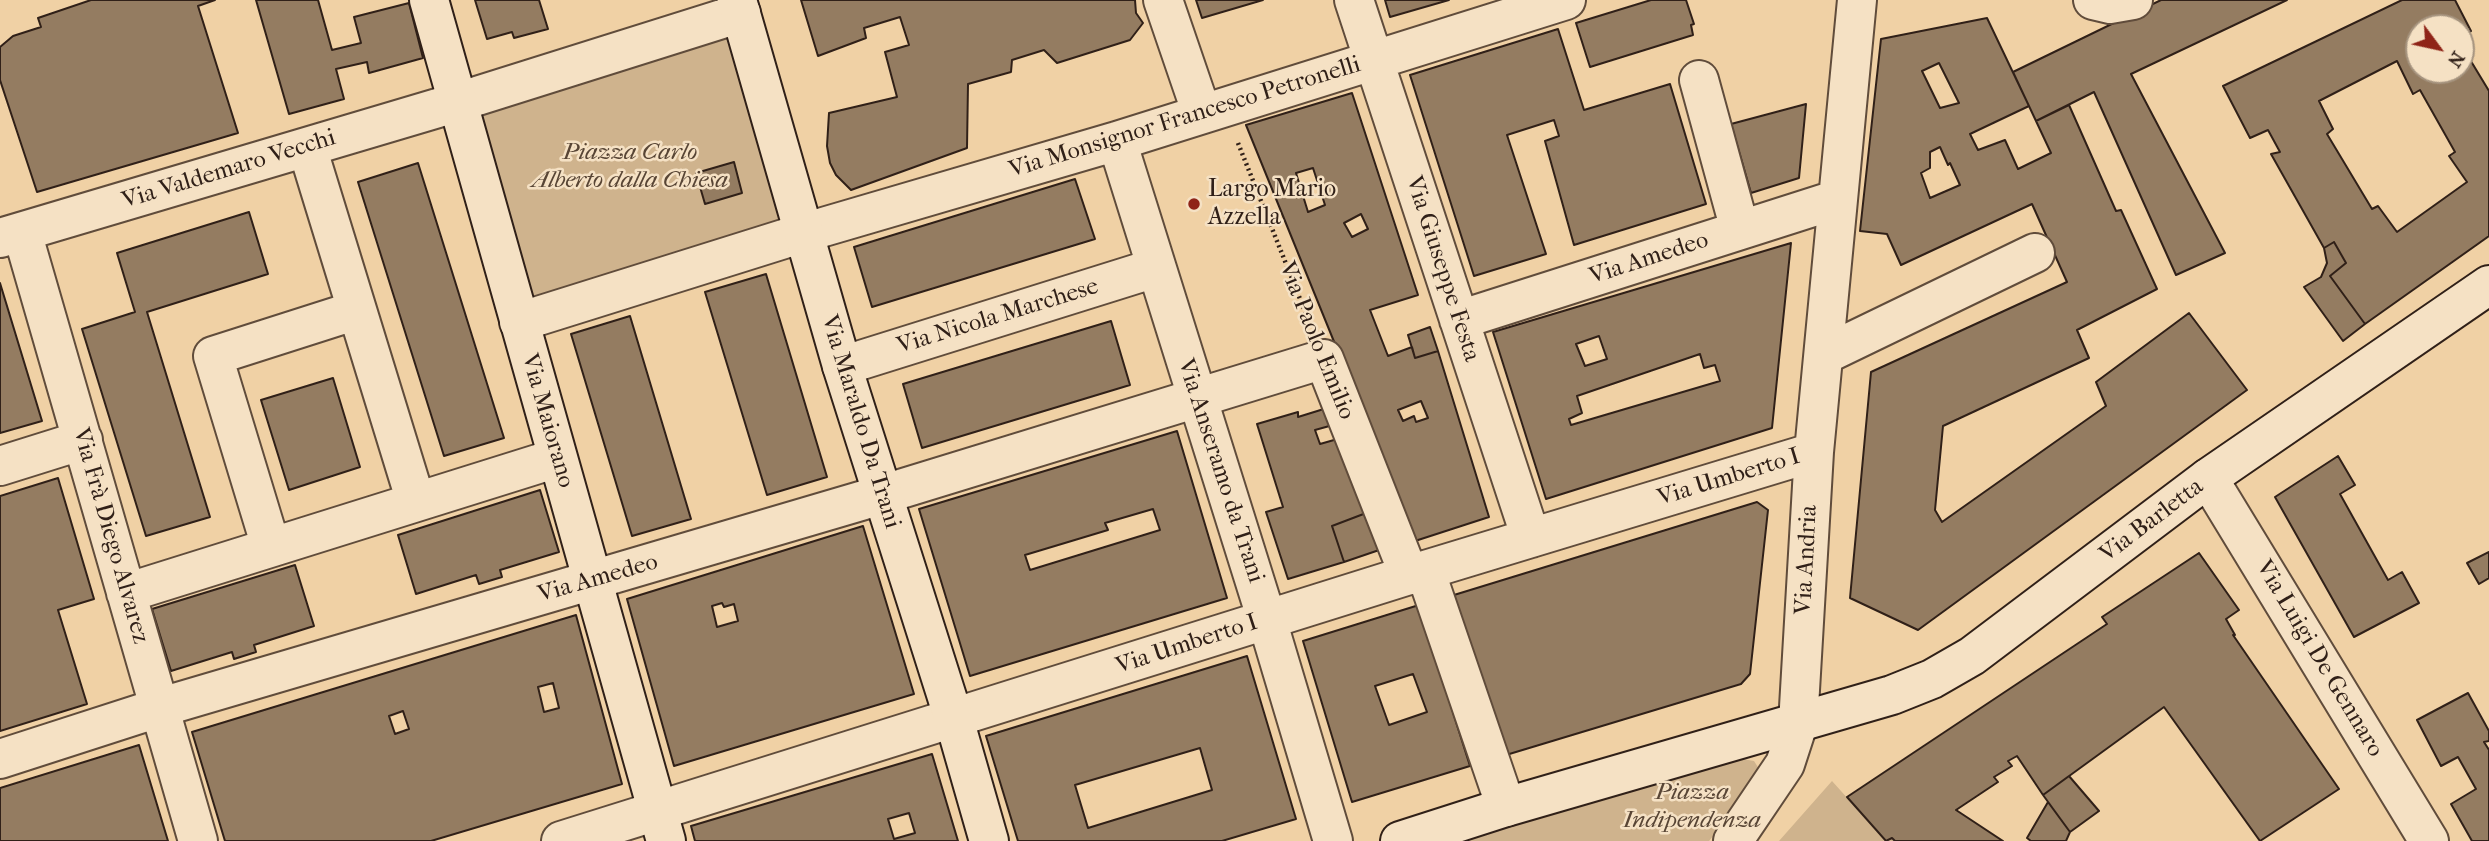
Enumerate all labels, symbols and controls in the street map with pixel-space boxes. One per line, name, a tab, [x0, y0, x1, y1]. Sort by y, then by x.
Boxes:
north arrow	[2405, 14, 2475, 84]
text: N	[2443, 47, 2469, 71]
street label: Via Monsignor Francesco Petronelli	[1006, 51, 1364, 185]
street label: Via Valdemaro Vecchi	[119, 124, 339, 216]
park label: Piazza Carlo Alberto dalla Chiesa	[532, 139, 728, 195]
street label: Via Giuseppe Festa	[1398, 173, 1486, 365]
place label: Largo Mario Azzella	[1208, 176, 1336, 232]
marker: Largo Mario Azzella	[1186, 196, 1202, 212]
street label: Via Amedeo	[1586, 226, 1712, 292]
street label: Via Paolo Emilio	[1271, 258, 1361, 424]
street label: Via Nicola Marchese	[894, 273, 1102, 361]
street label: Via Maraldo Da Trani	[814, 312, 906, 532]
street label: Via Maiorano	[514, 351, 580, 491]
street label: Via Anseramo da Trani	[1170, 355, 1270, 587]
street label: Via Frà Diego Alvarez	[65, 425, 155, 647]
street label: Via Umberto I	[1654, 443, 1804, 513]
street label: Via Barletta	[2095, 473, 2209, 569]
street label: Via Andria	[1790, 504, 1824, 616]
street label: Via Amedeo	[535, 548, 661, 610]
street label: Via Luigi De Gennaro	[2249, 555, 2389, 763]
street label: Via Umberto I	[1112, 609, 1262, 681]
park label: Piazza Indipendenza	[1623, 779, 1761, 835]

